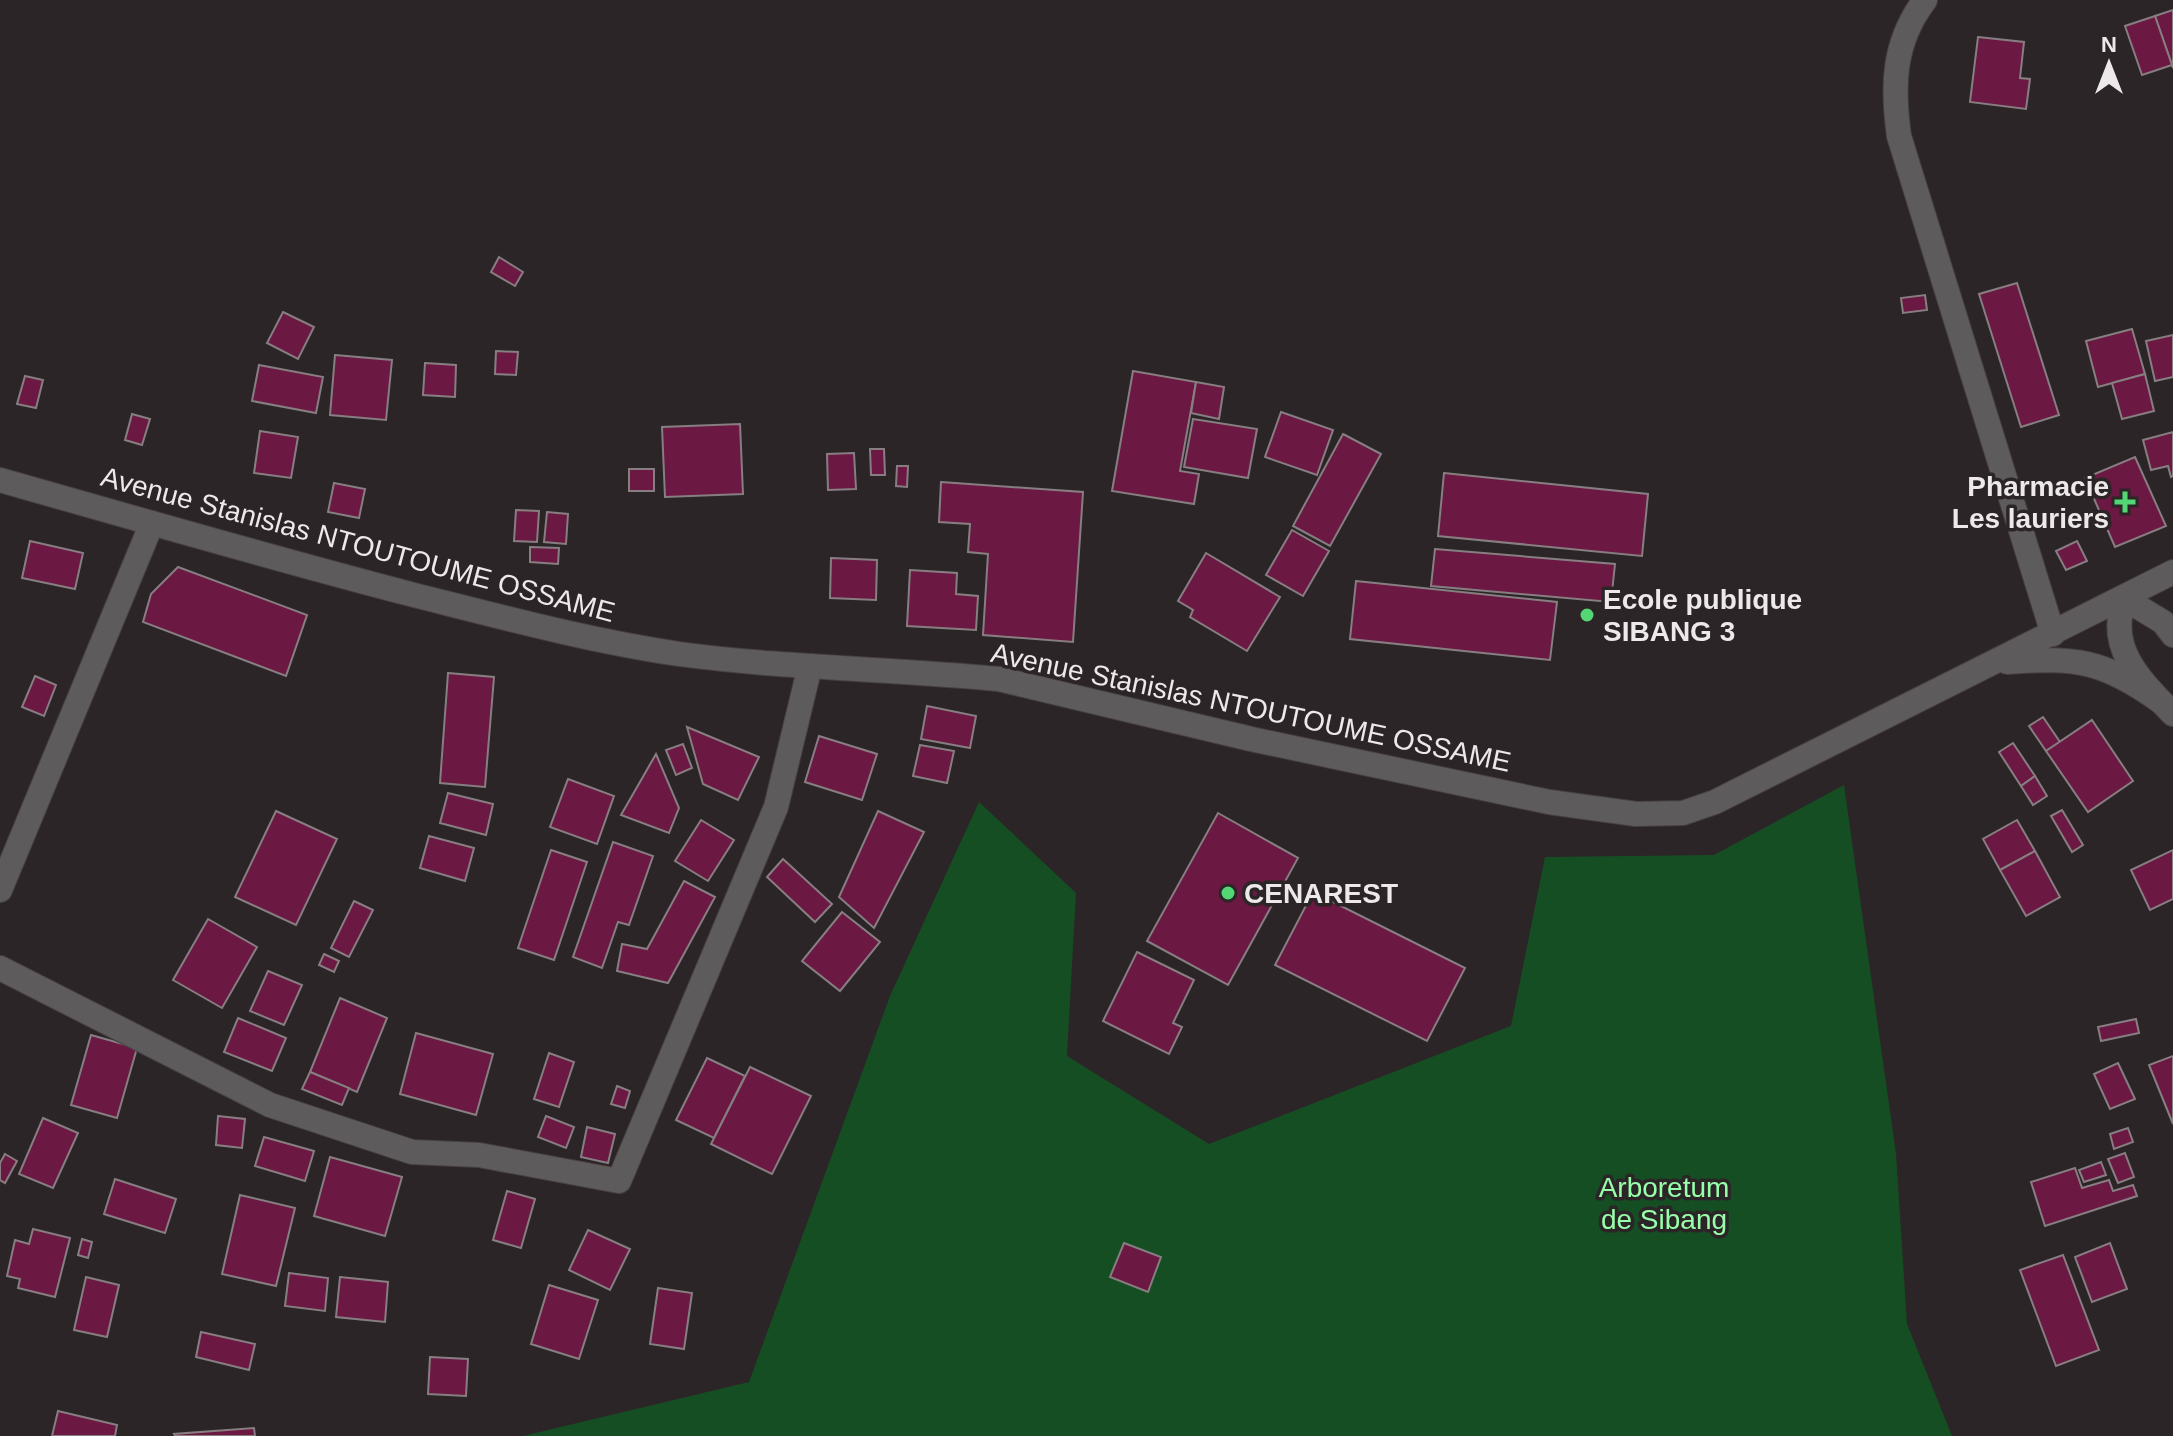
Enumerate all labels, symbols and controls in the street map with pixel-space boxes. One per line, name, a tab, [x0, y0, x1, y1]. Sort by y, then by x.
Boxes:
north arrow	[2069, 24, 2149, 104]
text: N	[2101, 32, 2117, 57]
street label: Avenue Stanislas NTOUTOUME OSSAME	[98, 461, 618, 628]
place label: Pharmacie Les lauriers	[1952, 471, 2109, 534]
marker: Pharmacie Les lauriers	[2116, 493, 2134, 511]
place label: Ecole publique SIBANG 3	[1603, 584, 1802, 647]
marker: Ecole publique SIBANG 3	[1578, 606, 1596, 624]
street label: Avenue Stanislas NTOUTOUME OSSAME	[988, 637, 1514, 778]
place label: CENAREST	[1244, 878, 1398, 909]
marker: CENAREST	[1219, 884, 1237, 902]
park label: Arboretum de Sibang	[1599, 1172, 1729, 1235]

